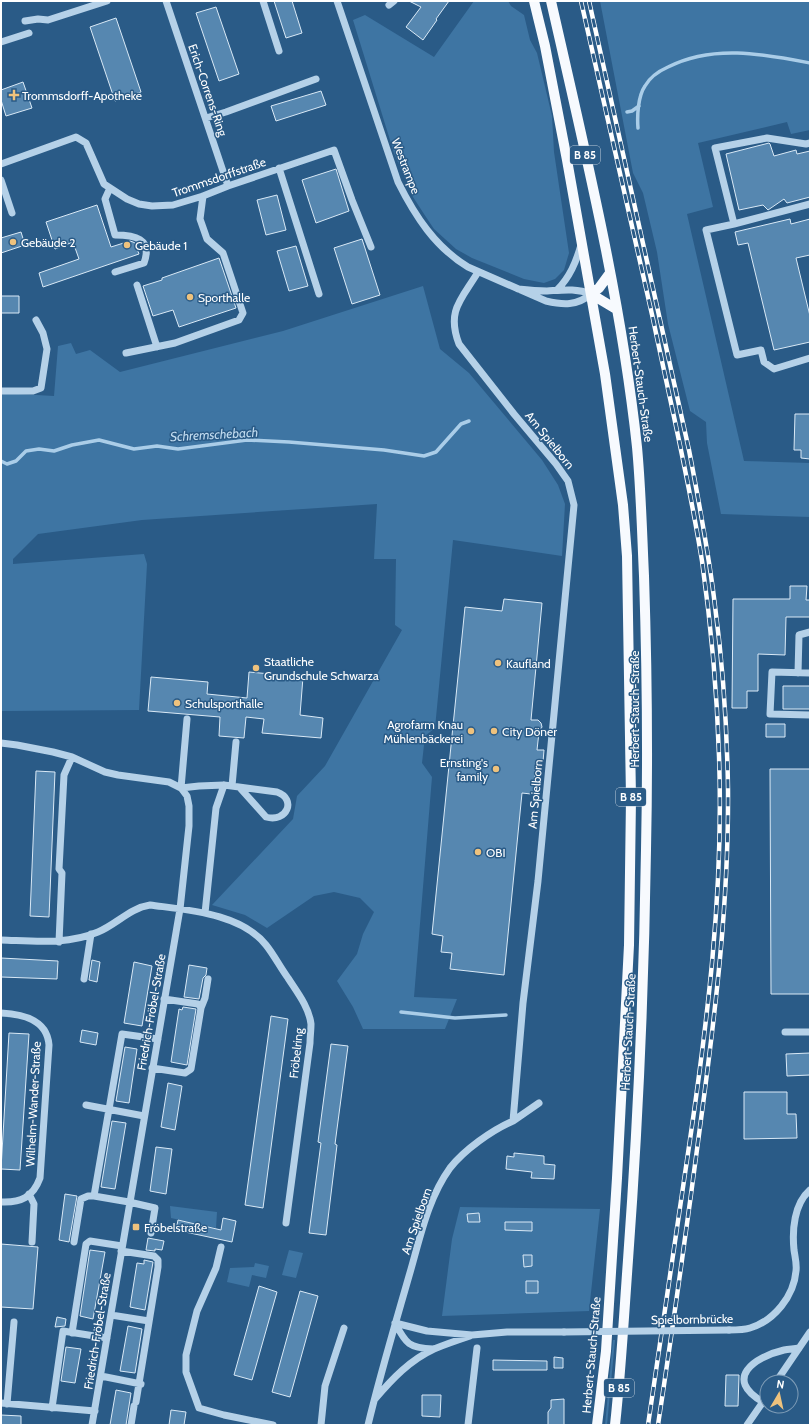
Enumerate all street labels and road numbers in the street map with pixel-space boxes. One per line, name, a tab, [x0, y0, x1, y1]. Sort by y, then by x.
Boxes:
street label: Erich-Correns-Ring	[185, 42, 231, 139]
street label: Westrampe	[388, 136, 424, 196]
road number: B 85	[570, 146, 600, 164]
street label: Trommsdorffstraße	[170, 154, 268, 200]
street label: Herbert-Stauch-Straße	[625, 325, 657, 443]
street label: Am Spielborn	[522, 408, 578, 472]
street label: Herbert-Stauch-Straße	[627, 651, 642, 767]
street label: Am Spielborn	[524, 758, 546, 829]
road number: B 85	[616, 788, 646, 806]
street label: Friedrich-Fröbel-Straße	[133, 953, 169, 1071]
street label: Herbert-Stauch-Straße	[617, 973, 639, 1091]
street label: Fröbelring	[286, 1026, 306, 1079]
street label: Wilhelm-Wander-Straße	[22, 1041, 44, 1167]
street label: Am Spielborn	[398, 1185, 435, 1256]
street label: Friedrich-Fröbel-Straße	[80, 1271, 114, 1391]
street label: Herbert-Stauch-Straße	[578, 1296, 604, 1414]
street label: Spielbornbrücke	[651, 1311, 733, 1327]
road number: B 85	[604, 1379, 634, 1397]

